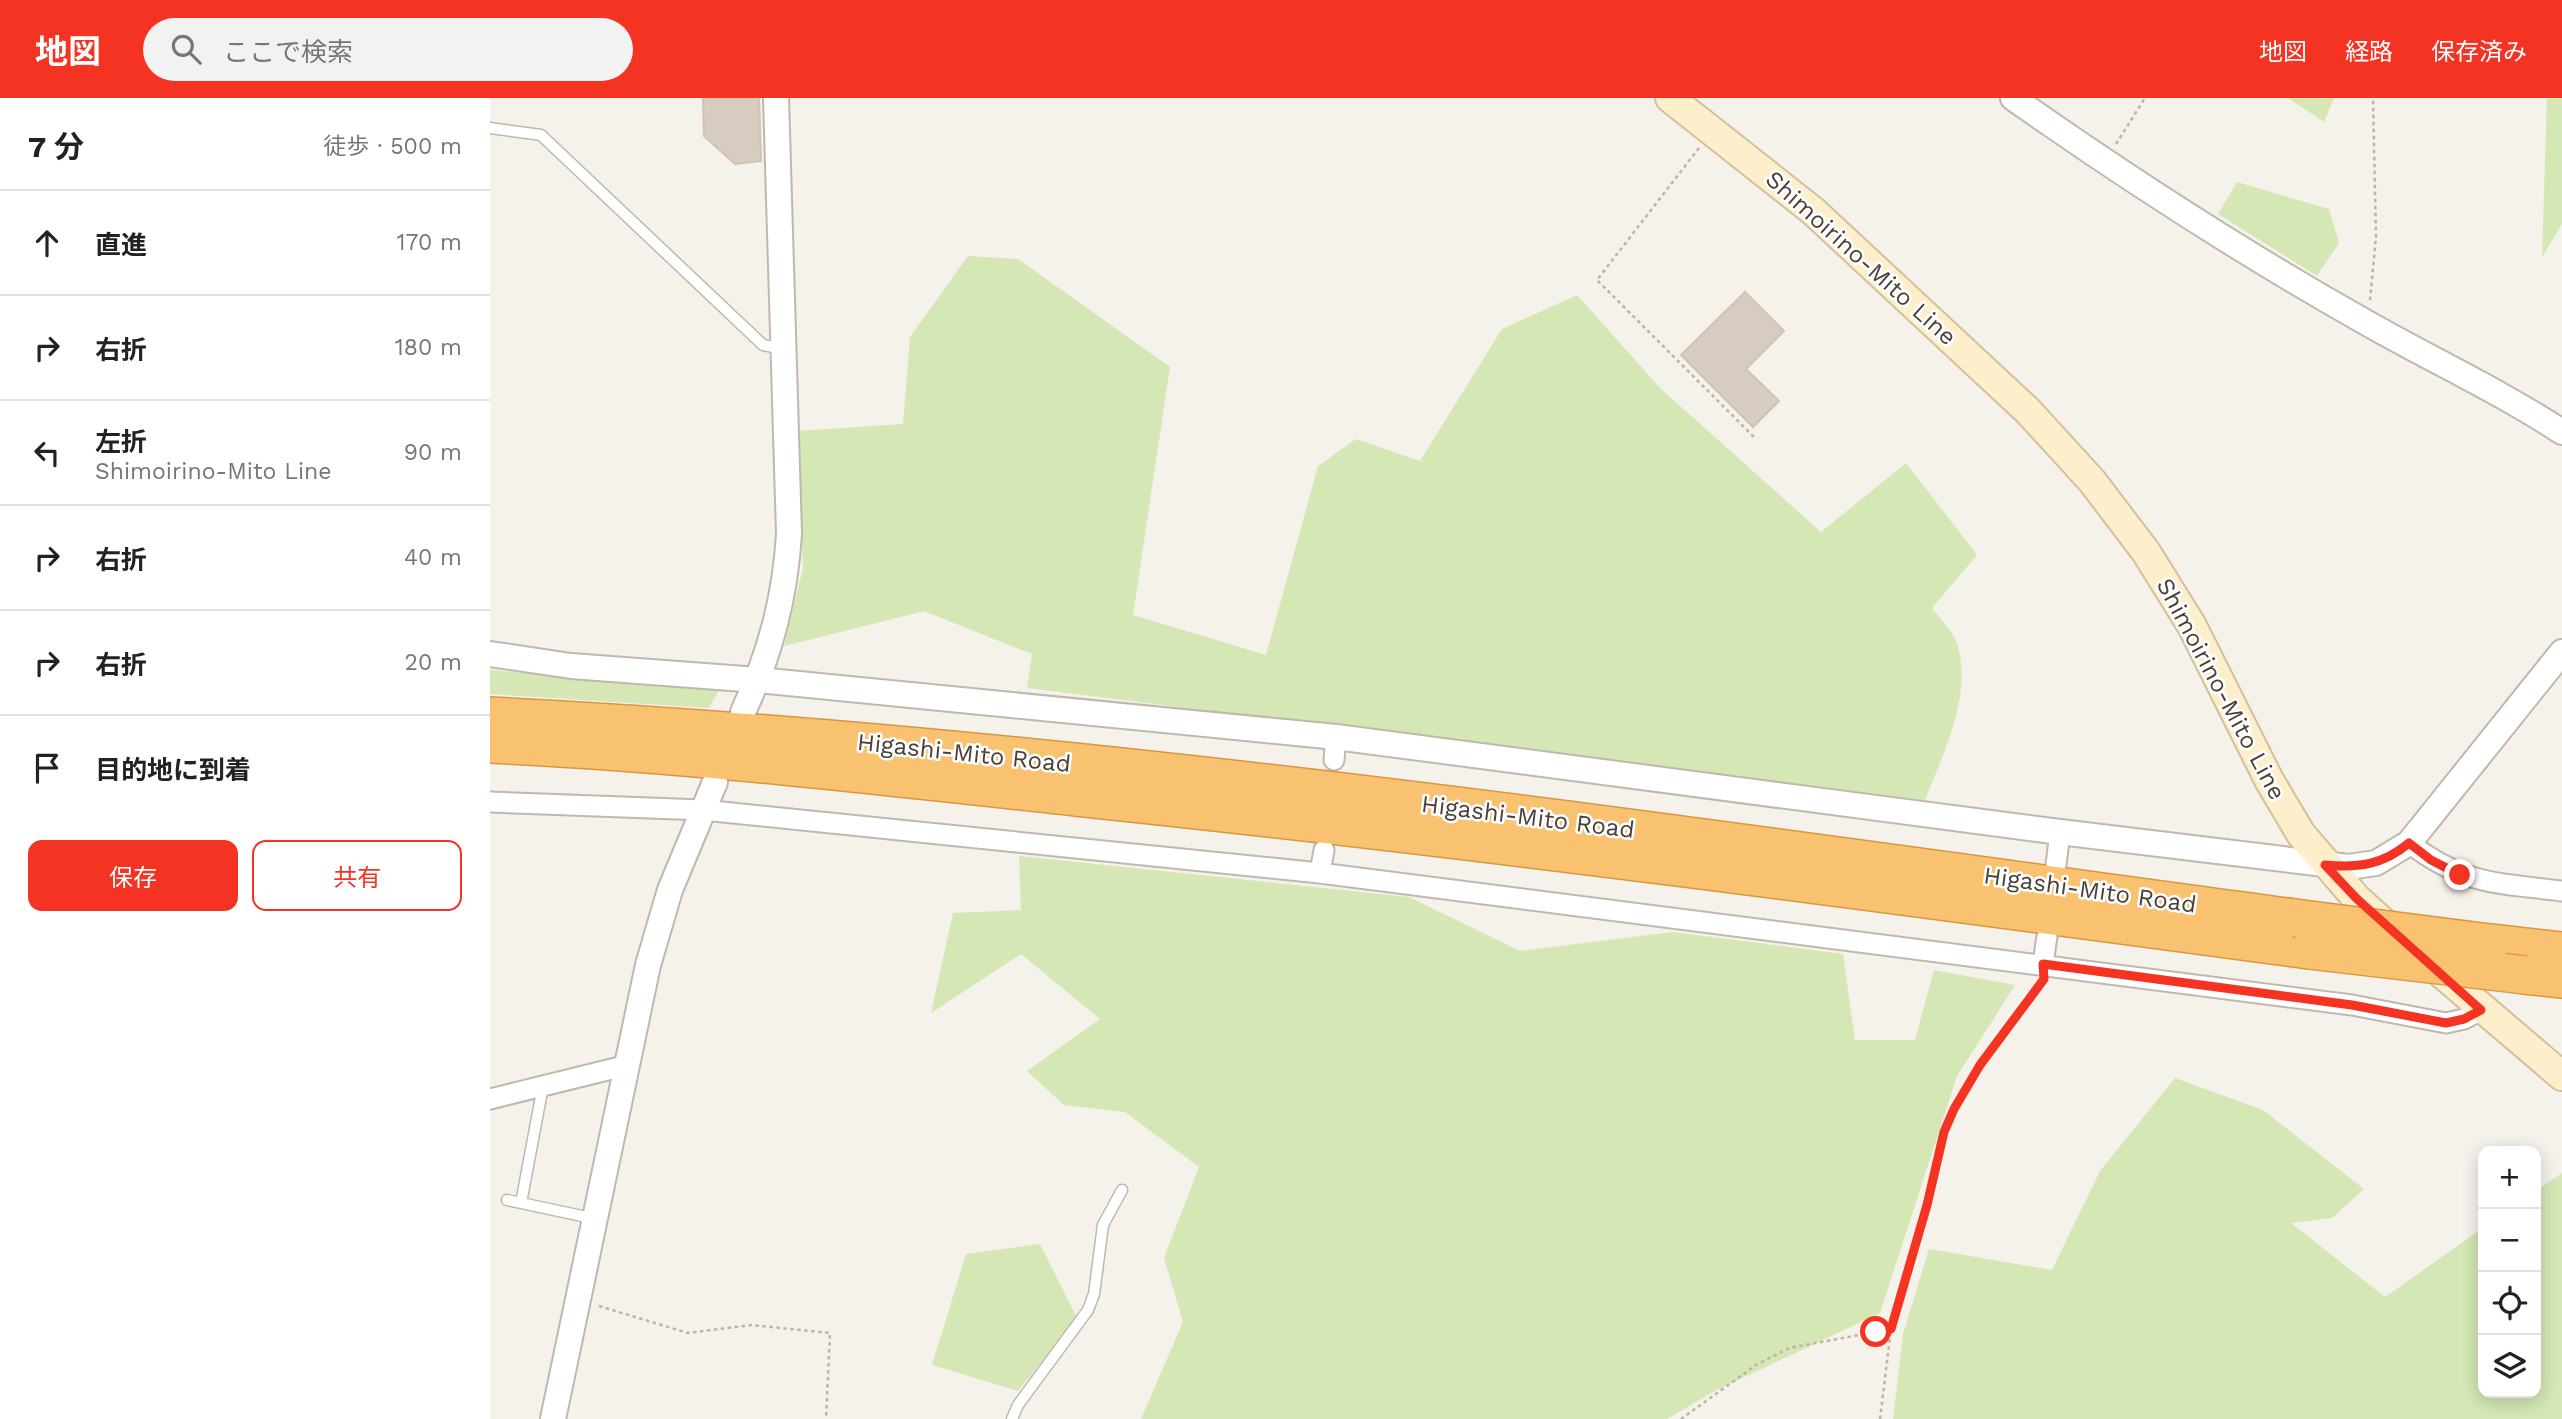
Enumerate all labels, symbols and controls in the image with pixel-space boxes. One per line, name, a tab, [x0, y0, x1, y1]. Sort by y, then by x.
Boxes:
search box	[143, 18, 633, 81]
icon: search	[167, 30, 205, 68]
text: 地図	[35, 32, 101, 71]
text: ここで検索	[223, 37, 353, 67]
text: 地図	[2259, 38, 2307, 66]
text: 経路	[2345, 38, 2393, 66]
text: 保存済み	[2431, 38, 2527, 66]
text: 7 分	[28, 129, 84, 164]
text: 徒歩 · 500 m	[323, 133, 462, 160]
street label: Shimoirino-Mito Line	[1760, 165, 1962, 351]
icon: ahead	[28, 224, 66, 262]
text: 170 m	[397, 229, 462, 256]
text: 直進	[95, 230, 147, 260]
icon: right	[28, 329, 66, 367]
text: 180 m	[395, 334, 462, 361]
text: 右折	[95, 335, 147, 365]
text: 左折	[95, 427, 147, 457]
icon: left	[28, 434, 66, 472]
text: 90 m	[404, 439, 462, 466]
text: Shimoirino-Mito Line	[95, 458, 332, 485]
icon: right	[28, 539, 66, 577]
text: 40 m	[404, 544, 462, 571]
text: 右折	[95, 545, 147, 575]
street label: Shimoirino-Mito Line	[2151, 573, 2291, 805]
icon: right	[28, 644, 66, 682]
text: 20 m	[405, 649, 462, 676]
text: 右折	[95, 650, 147, 680]
street label: Higashi-Mito Road	[856, 728, 1072, 778]
icon: arrive	[28, 749, 66, 787]
text: 目的地に到着	[95, 755, 251, 785]
street label: Higashi-Mito Road	[1420, 790, 1636, 844]
button: 保存	[28, 840, 238, 911]
button: 共有	[252, 840, 462, 911]
route end	[2444, 859, 2475, 890]
street label: Higashi-Mito Road	[1982, 861, 2198, 919]
map controls	[2478, 1146, 2541, 1398]
button: +	[2478, 1146, 2541, 1209]
button: −	[2478, 1209, 2541, 1272]
button: locate	[2478, 1272, 2541, 1335]
route start	[1860, 1316, 1891, 1347]
button: layers	[2478, 1335, 2541, 1398]

